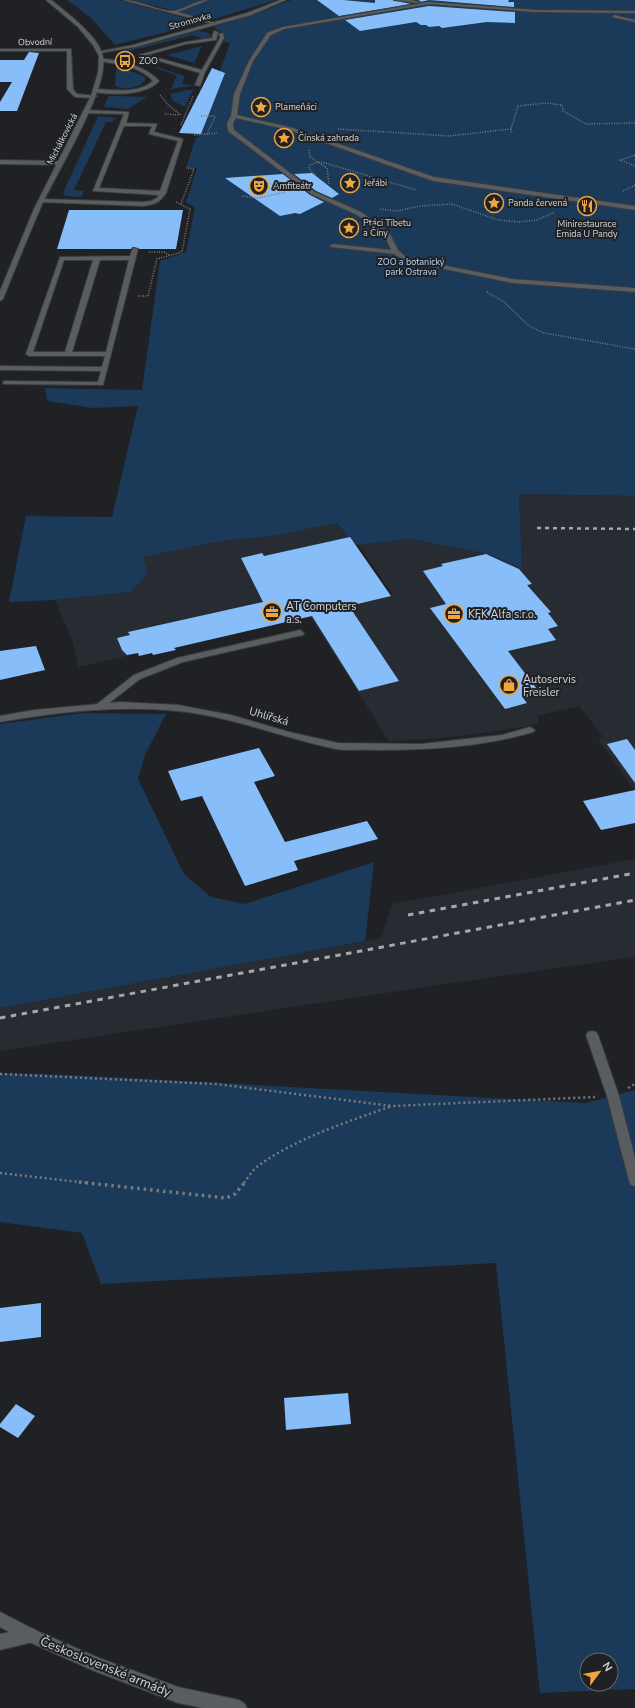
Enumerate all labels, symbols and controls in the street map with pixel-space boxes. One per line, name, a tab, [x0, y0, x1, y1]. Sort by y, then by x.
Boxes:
street label: Stromovka	[168, 9, 213, 33]
street label: Obvodní	[18, 36, 53, 48]
bus stop icon: ZOO	[114, 50, 136, 72]
place label: ZOO	[139, 55, 158, 67]
place icon: Plameňáci	[250, 96, 272, 118]
place label: Plameňáci	[275, 101, 317, 113]
street label: Michálkovická	[44, 111, 80, 167]
place icon: Čínská zahrada	[273, 127, 295, 149]
place label: Čínská zahrada	[298, 131, 359, 144]
place icon: Jeřábi	[339, 172, 361, 194]
theatre icon: Amfiteátr	[248, 175, 270, 197]
place label: Jeřábi	[363, 177, 387, 189]
place label: Amfiteátr	[273, 180, 312, 192]
place icon: Panda červená	[483, 192, 505, 214]
restaurant icon: Minirestaurace Emida U Pandy	[576, 195, 598, 217]
place label: Panda červená	[508, 197, 568, 209]
place icon: Ptáci Tibetu a Číny	[338, 217, 360, 239]
place label: Ptáci Tibetu a Číny	[363, 217, 411, 239]
place label: Minirestaurace Emida U Pandy	[556, 218, 618, 240]
park label: ZOO a botanický park Ostrava	[378, 256, 445, 278]
place label: AT Computers a.s.	[286, 599, 357, 627]
office icon: AT Computers a.s.	[261, 601, 283, 623]
office icon: KFK Alfa s.r.o.	[443, 603, 465, 625]
place label: KFK Alfa s.r.o.	[468, 607, 536, 622]
place label: Autoservis Freisler	[523, 672, 576, 700]
shop icon: Autoservis Freisler	[498, 674, 520, 696]
street label: Uhlířská	[247, 704, 291, 729]
street label: Československé armády	[37, 1631, 174, 1702]
north arrow	[579, 1652, 619, 1692]
text: N	[599, 1659, 616, 1674]

